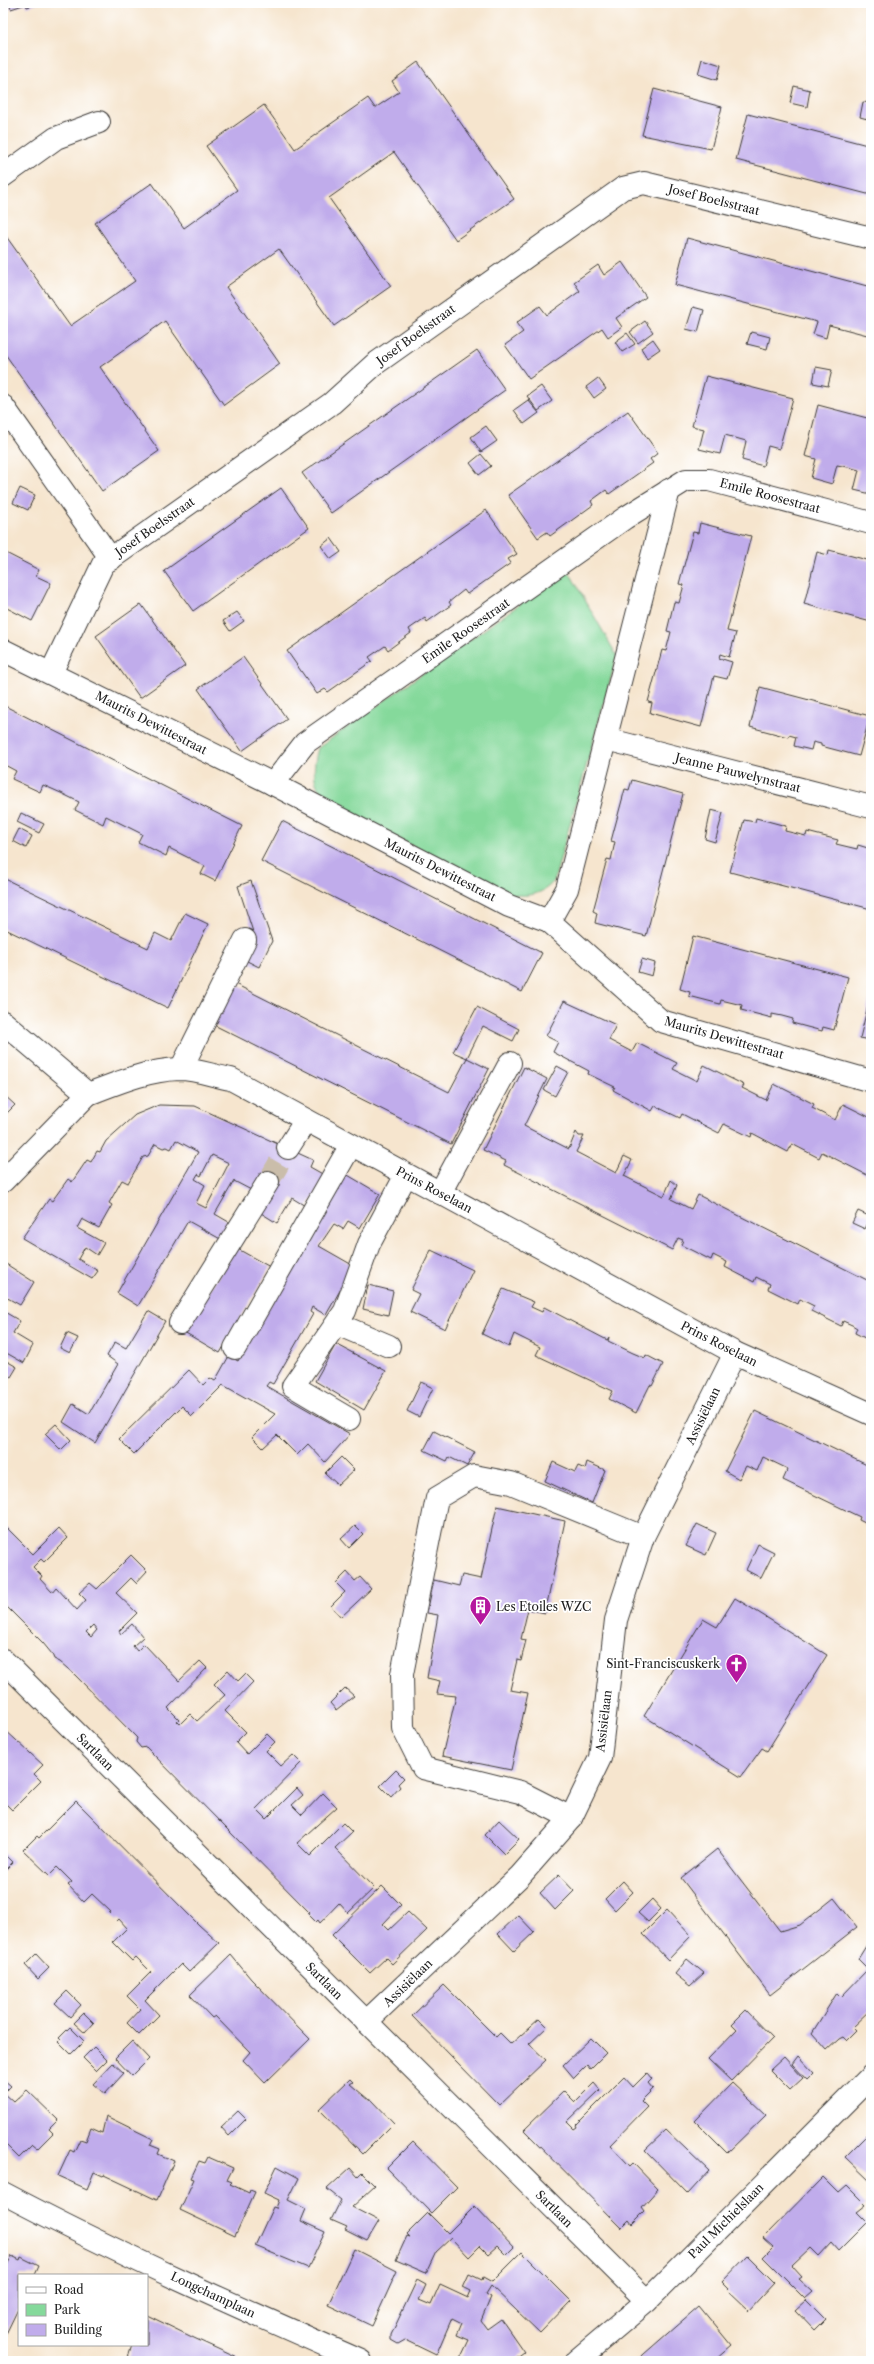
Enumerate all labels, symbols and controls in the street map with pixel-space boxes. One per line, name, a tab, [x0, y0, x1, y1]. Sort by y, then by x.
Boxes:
street label: Josef Boelsstraat	[665, 180, 762, 218]
street label: Josef Boelsstraat	[372, 301, 459, 369]
street label: Emile Roosestraat	[718, 475, 823, 516]
street label: Josef Boelsstraat	[111, 493, 198, 561]
street label: Emile Roosestraat	[419, 594, 513, 666]
street label: Maurits Dewittestraat	[93, 688, 210, 758]
street label: Jeanne Pauwelynstraat	[672, 749, 803, 796]
street label: Maurits Dewittestraat	[382, 835, 499, 905]
street label: Maurits Dewittestraat	[663, 1013, 786, 1062]
street label: Prins Roselaan	[393, 1163, 475, 1216]
street label: Prins Roselaan	[678, 1318, 761, 1370]
street label: Assisiëlaan	[682, 1384, 723, 1448]
building icon: Les Etoiles WZC	[467, 1594, 493, 1627]
place label: Les Etoiles WZC	[496, 1599, 591, 1614]
church icon: Sint-Franciscuskerk	[723, 1651, 749, 1684]
place label: Sint-Franciscuskerk	[606, 1656, 721, 1671]
street label: Assisiëlaan	[592, 1689, 615, 1754]
street label: Sartlaan	[74, 1730, 117, 1774]
street label: Assisiëlaan	[379, 1955, 436, 2010]
street label: Sartlaan	[303, 1959, 346, 2003]
street label: Paul Michielslaan	[685, 2179, 767, 2262]
street label: Sartlaan	[533, 2187, 576, 2231]
street label: Longchamplaan	[169, 2268, 258, 2321]
legend	[18, 2274, 148, 2346]
text: Road	[54, 2282, 84, 2297]
text: Park	[54, 2302, 81, 2317]
text: Building	[54, 2322, 102, 2337]

